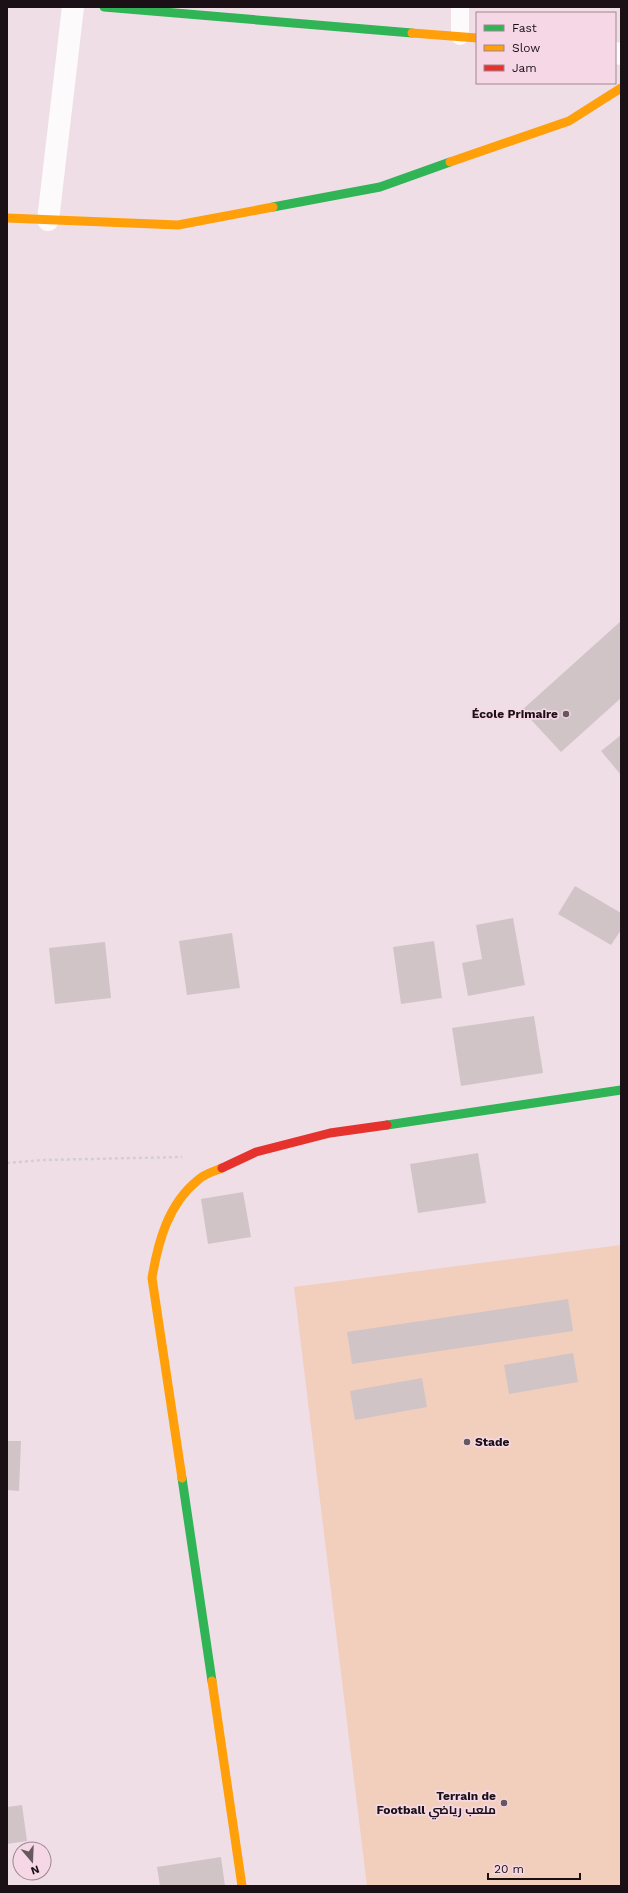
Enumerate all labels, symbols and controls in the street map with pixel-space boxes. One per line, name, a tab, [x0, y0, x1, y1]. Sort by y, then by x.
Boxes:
legend	[476, 12, 616, 84]
text: Fast	[512, 21, 537, 35]
text: Slow	[512, 41, 540, 55]
text: Jam	[512, 61, 537, 75]
place label: École Primaire	[472, 707, 558, 721]
marker: École Primaire	[561, 709, 571, 719]
place label: Stade	[475, 1435, 510, 1449]
marker: Stade	[462, 1437, 472, 1447]
place label: Terrain de Football ملعب رياضي	[377, 1789, 496, 1820]
marker: Terrain de Football ملعب رياضي	[499, 1798, 509, 1808]
north arrow	[12, 1841, 52, 1881]
scale bar	[488, 1855, 580, 1881]
text: 20 m	[494, 1862, 524, 1876]
text: N	[29, 1863, 41, 1877]

